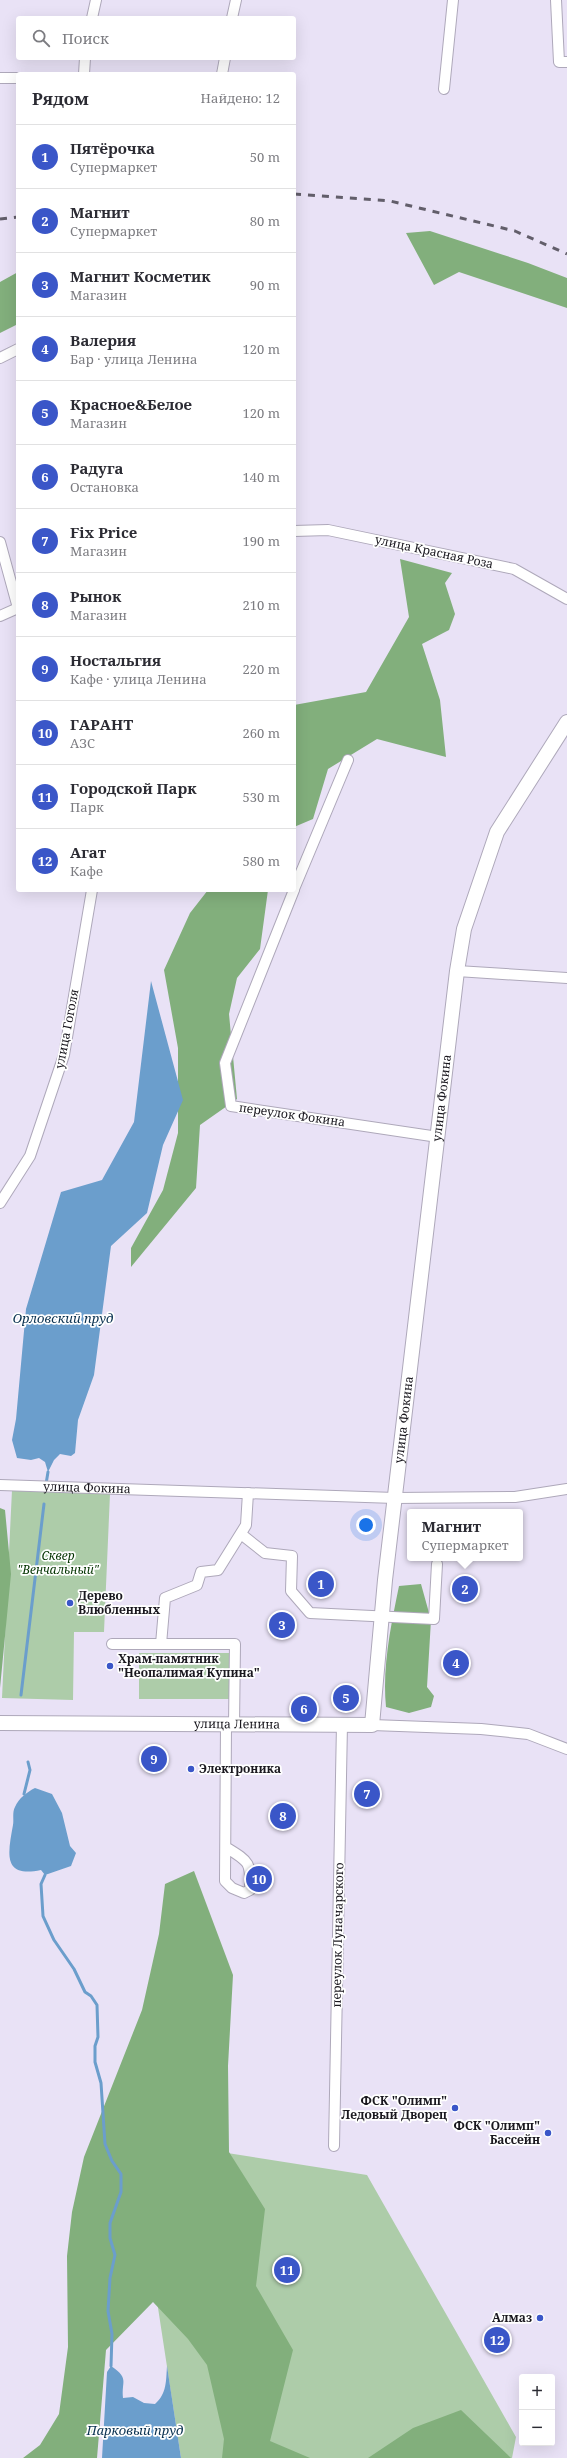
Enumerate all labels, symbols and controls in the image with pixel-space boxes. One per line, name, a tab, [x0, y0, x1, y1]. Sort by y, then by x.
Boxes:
search box	[16, 16, 296, 60]
icon: search	[30, 27, 52, 49]
text: Поиск	[62, 28, 109, 48]
text: Рядом	[32, 87, 89, 110]
text: Найдено: 12	[201, 89, 280, 107]
text: Пятёрочка	[70, 138, 155, 158]
text: 1	[41, 148, 49, 166]
text: 50 m	[250, 148, 280, 166]
text: Супермаркет	[70, 158, 157, 176]
text: Магнит	[70, 202, 130, 222]
text: 2	[41, 212, 49, 230]
text: 80 m	[250, 212, 280, 230]
text: Супермаркет	[70, 222, 157, 240]
text: Магнит Косметик	[70, 266, 210, 286]
text: 3	[41, 276, 49, 294]
text: 90 m	[250, 276, 280, 294]
text: Магазин	[70, 286, 127, 304]
text: Валерия	[70, 330, 136, 350]
text: 4	[41, 340, 49, 358]
text: 120 m	[243, 340, 280, 358]
text: Бар · улица Ленина	[70, 350, 197, 368]
text: Красное&Белое	[70, 394, 192, 414]
text: 5	[41, 404, 49, 422]
text: 120 m	[243, 404, 280, 422]
text: Магазин	[70, 414, 127, 432]
text: Радуга	[70, 458, 123, 478]
text: 6	[41, 468, 49, 486]
text: 140 m	[243, 468, 280, 486]
text: Остановка	[70, 478, 139, 496]
text: Fix Price	[70, 522, 137, 542]
street label: улица Красная Роза	[373, 531, 495, 572]
text: 7	[41, 532, 49, 550]
text: 190 m	[243, 532, 280, 550]
text: Магазин	[70, 542, 127, 560]
text: Рынок	[70, 586, 121, 606]
text: 8	[41, 596, 49, 614]
text: 210 m	[243, 596, 280, 614]
text: Магазин	[70, 606, 127, 624]
text: Ностальгия	[70, 650, 161, 670]
text: 9	[41, 660, 49, 678]
text: 220 m	[243, 660, 280, 678]
text: Кафе · улица Ленина	[70, 670, 207, 688]
text: ГАРАНТ	[70, 714, 133, 734]
text: 10	[38, 724, 52, 742]
text: 260 m	[243, 724, 280, 742]
text: АЗС	[70, 734, 95, 752]
text: Городской Парк	[70, 778, 196, 798]
text: 11	[38, 788, 52, 806]
text: 530 m	[243, 788, 280, 806]
text: Парк	[70, 798, 104, 816]
text: Агат	[70, 842, 106, 862]
text: 12	[38, 852, 52, 870]
text: 580 m	[243, 852, 280, 870]
text: Кафе	[70, 862, 103, 880]
street label: улица Гоголя	[50, 988, 83, 1070]
street label: улица Фокина	[428, 1053, 455, 1142]
street label: переулок Фокина	[238, 1099, 346, 1130]
water label: Орловский пруд	[12, 1309, 114, 1327]
street label: улица Фокина	[390, 1375, 417, 1464]
street label: улица Фокина	[43, 1477, 131, 1497]
popup	[407, 1509, 523, 1561]
your location	[356, 1515, 376, 1535]
text: Магнит	[421, 1516, 481, 1536]
text: Супермаркет	[421, 1536, 509, 1554]
park label: Сквер "Венчальный"	[17, 1547, 100, 1578]
pin: 1	[308, 1569, 334, 1599]
pin: 2	[452, 1574, 478, 1604]
place label: Дерево Влюбленных	[78, 1587, 160, 1618]
marker: Дерево Влюбленных	[65, 1598, 75, 1608]
pin: 3	[269, 1610, 295, 1640]
pin: 4	[443, 1648, 469, 1678]
place label: Храм-памятник "Неопалимая Купина"	[118, 1650, 260, 1681]
marker: Храм-памятник "Неопалимая Купина"	[105, 1661, 115, 1671]
pin: 5	[333, 1683, 359, 1713]
pin: 6	[291, 1694, 317, 1724]
street label: улица Ленина	[194, 1715, 280, 1733]
pin: 9	[141, 1744, 167, 1774]
place label: Электроника	[199, 1760, 281, 1777]
marker: Электроника	[186, 1764, 196, 1774]
pin: 7	[354, 1779, 380, 1809]
pin: 8	[270, 1801, 296, 1831]
street label: переулок Луначарского	[328, 1862, 347, 2008]
pin: 10	[246, 1864, 272, 1894]
place label: ФСК "Олимп" Ледовый Дворец	[341, 2092, 447, 2123]
marker: ФСК "Олимп" Ледовый Дворец	[450, 2103, 460, 2113]
place label: ФСК "Олимп" Бассейн	[454, 2117, 540, 2148]
marker: ФСК "Олимп" Бассейн	[543, 2128, 553, 2138]
pin: 11	[274, 2255, 300, 2285]
place label: Алмаз	[492, 2309, 532, 2326]
marker: Алмаз	[535, 2313, 545, 2323]
pin: 12	[484, 2325, 510, 2355]
map controls	[519, 2374, 555, 2446]
button: +	[519, 2374, 555, 2410]
button: −	[519, 2410, 555, 2446]
water label: Парковый пруд	[85, 2421, 184, 2439]

